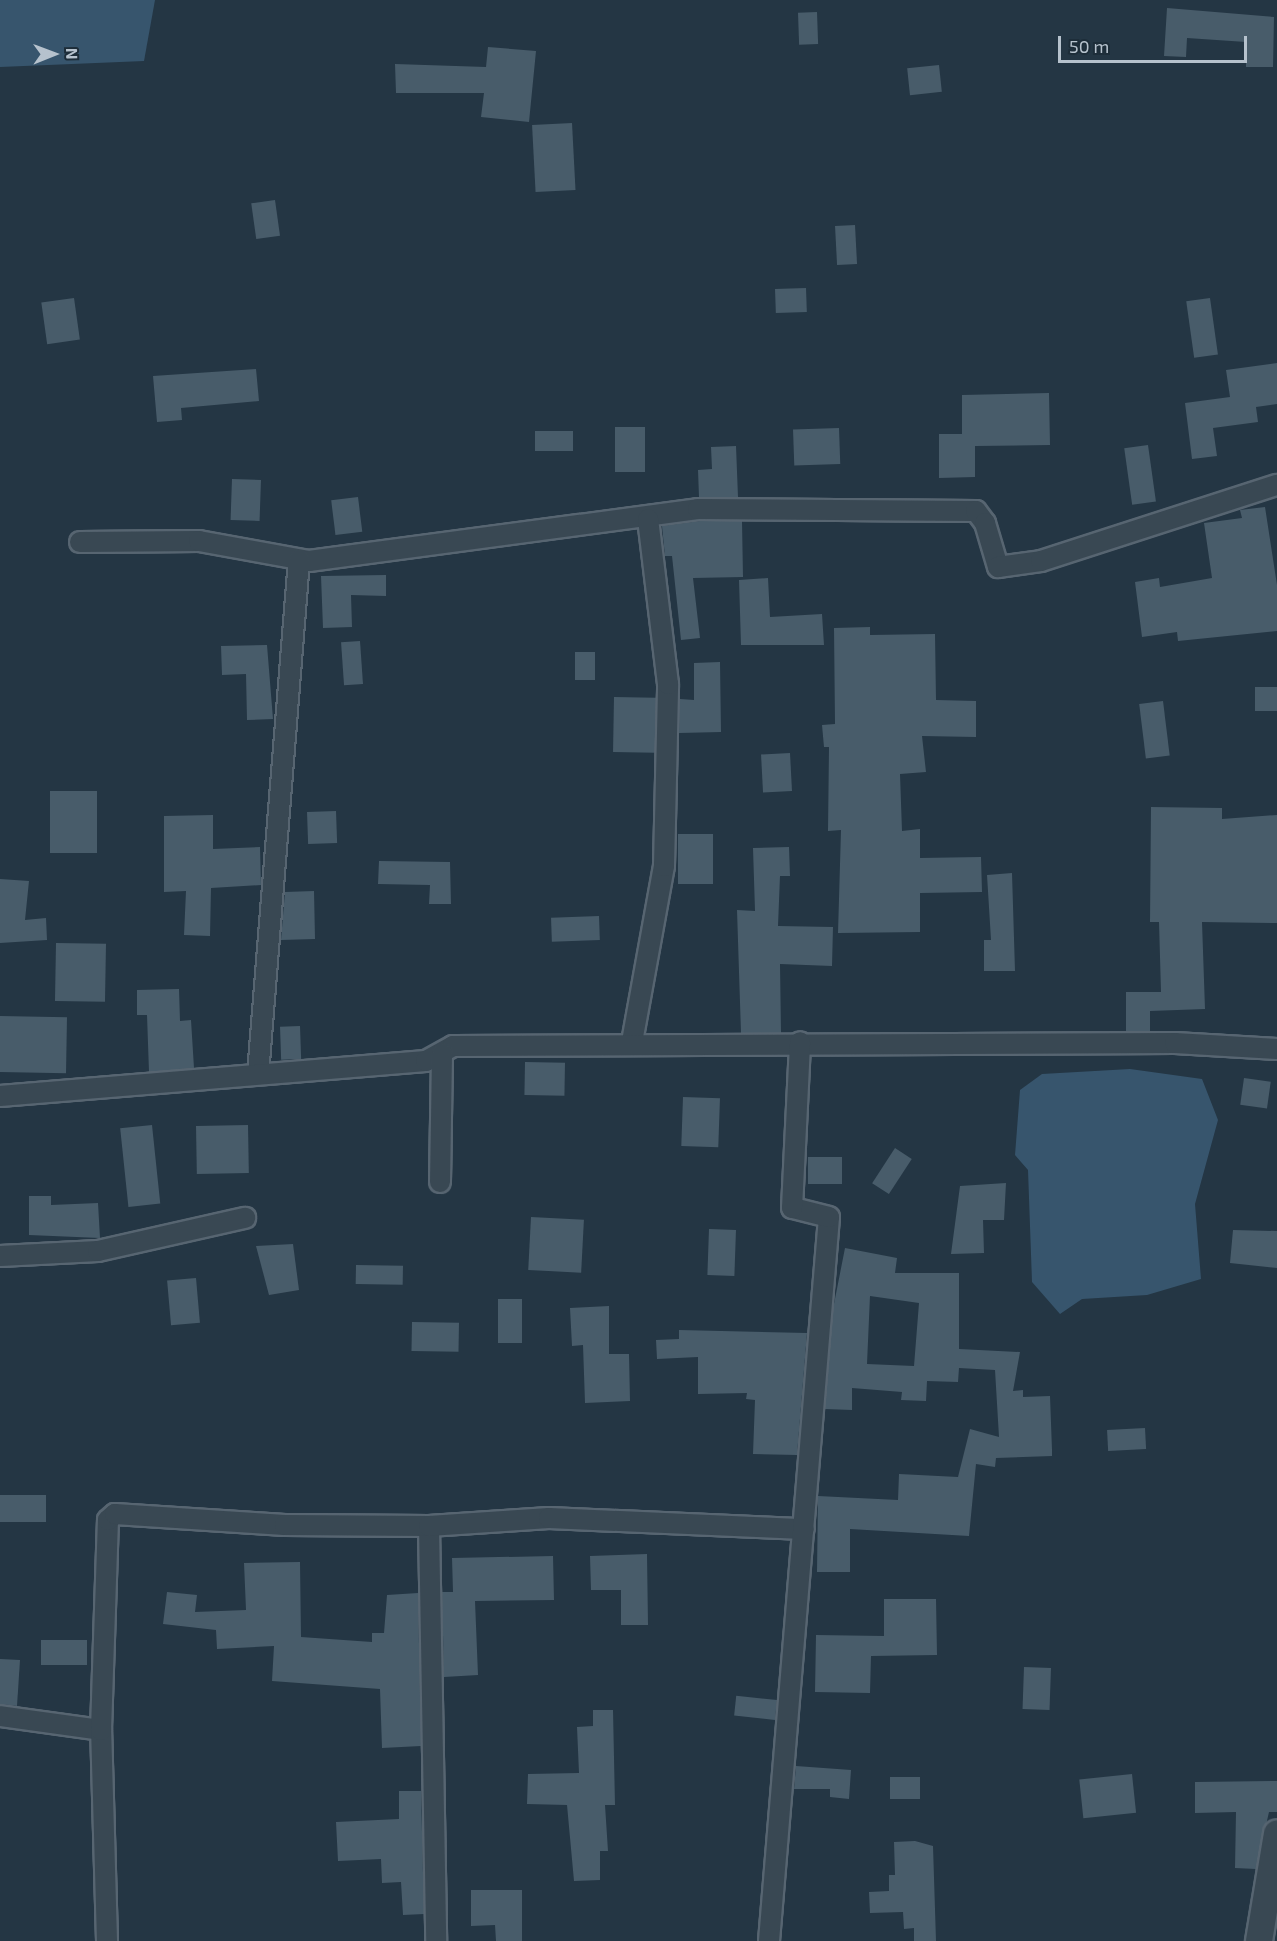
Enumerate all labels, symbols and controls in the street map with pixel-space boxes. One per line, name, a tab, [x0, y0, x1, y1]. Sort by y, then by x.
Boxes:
north arrow	[24, 24, 84, 84]
scale bar	[1061, 24, 1250, 62]
text: 50 m	[1069, 35, 1109, 57]
text: N	[63, 48, 82, 60]

